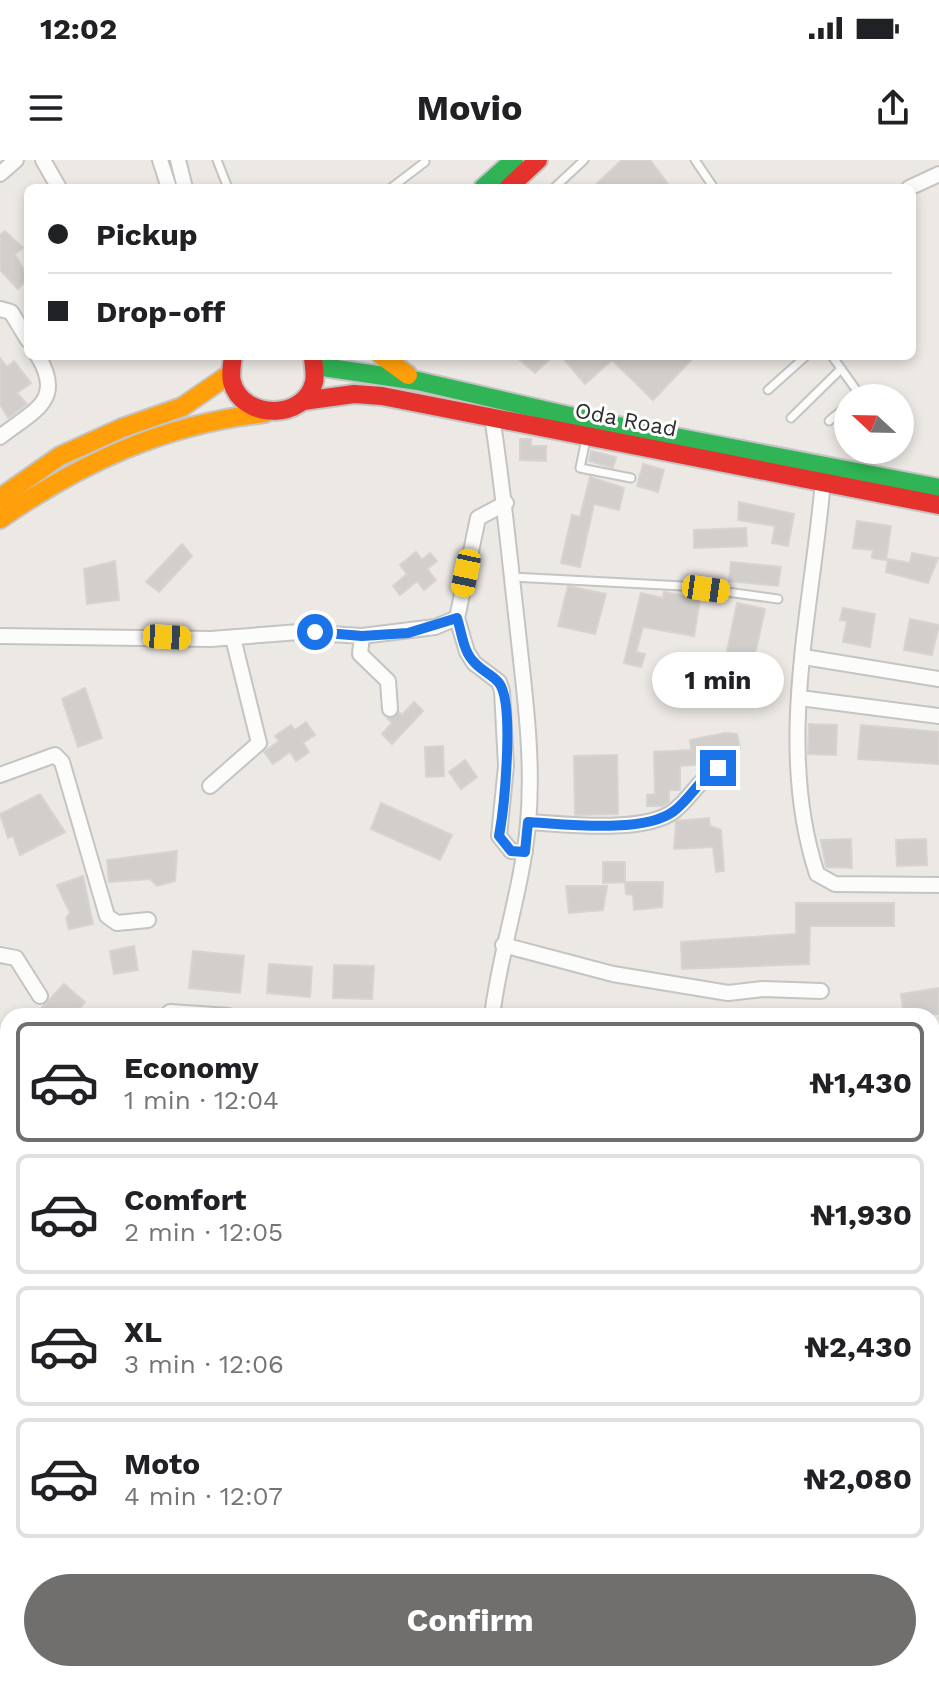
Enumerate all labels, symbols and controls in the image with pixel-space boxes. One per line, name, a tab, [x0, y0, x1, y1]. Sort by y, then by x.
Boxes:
text: 12:02	[40, 11, 117, 46]
icon: menu	[24, 86, 68, 130]
icon: share	[871, 86, 915, 130]
text: Movio	[416, 87, 523, 129]
text: Pickup	[96, 217, 198, 252]
text: Drop-off	[96, 294, 225, 329]
north arrow	[834, 384, 914, 464]
map controls	[834, 384, 914, 464]
street label: Oda Road	[573, 397, 679, 442]
car	[449, 547, 483, 599]
car	[681, 574, 731, 604]
route start	[297, 614, 333, 650]
car	[142, 624, 192, 650]
callout: 1 min	[652, 652, 784, 708]
text: 1 min	[685, 665, 751, 695]
route end	[700, 750, 736, 786]
icon: car	[28, 1046, 100, 1118]
text: Economy	[124, 1050, 259, 1085]
text: ₦1,430	[809, 1065, 912, 1100]
text: 1 min · 12:04	[124, 1085, 279, 1115]
icon: car	[28, 1178, 100, 1250]
text: Comfort	[124, 1182, 246, 1217]
text: ₦1,930	[810, 1197, 912, 1232]
text: 2 min · 12:05	[124, 1217, 283, 1247]
icon: car	[28, 1310, 100, 1382]
text: XL	[124, 1314, 162, 1349]
text: ₦2,430	[804, 1329, 912, 1364]
text: 3 min · 12:06	[124, 1349, 284, 1379]
icon: car	[28, 1442, 100, 1514]
text: Moto	[124, 1446, 200, 1481]
text: ₦2,080	[804, 1461, 912, 1496]
text: 4 min · 12:07	[124, 1481, 283, 1511]
button: Confirm	[24, 1574, 916, 1666]

